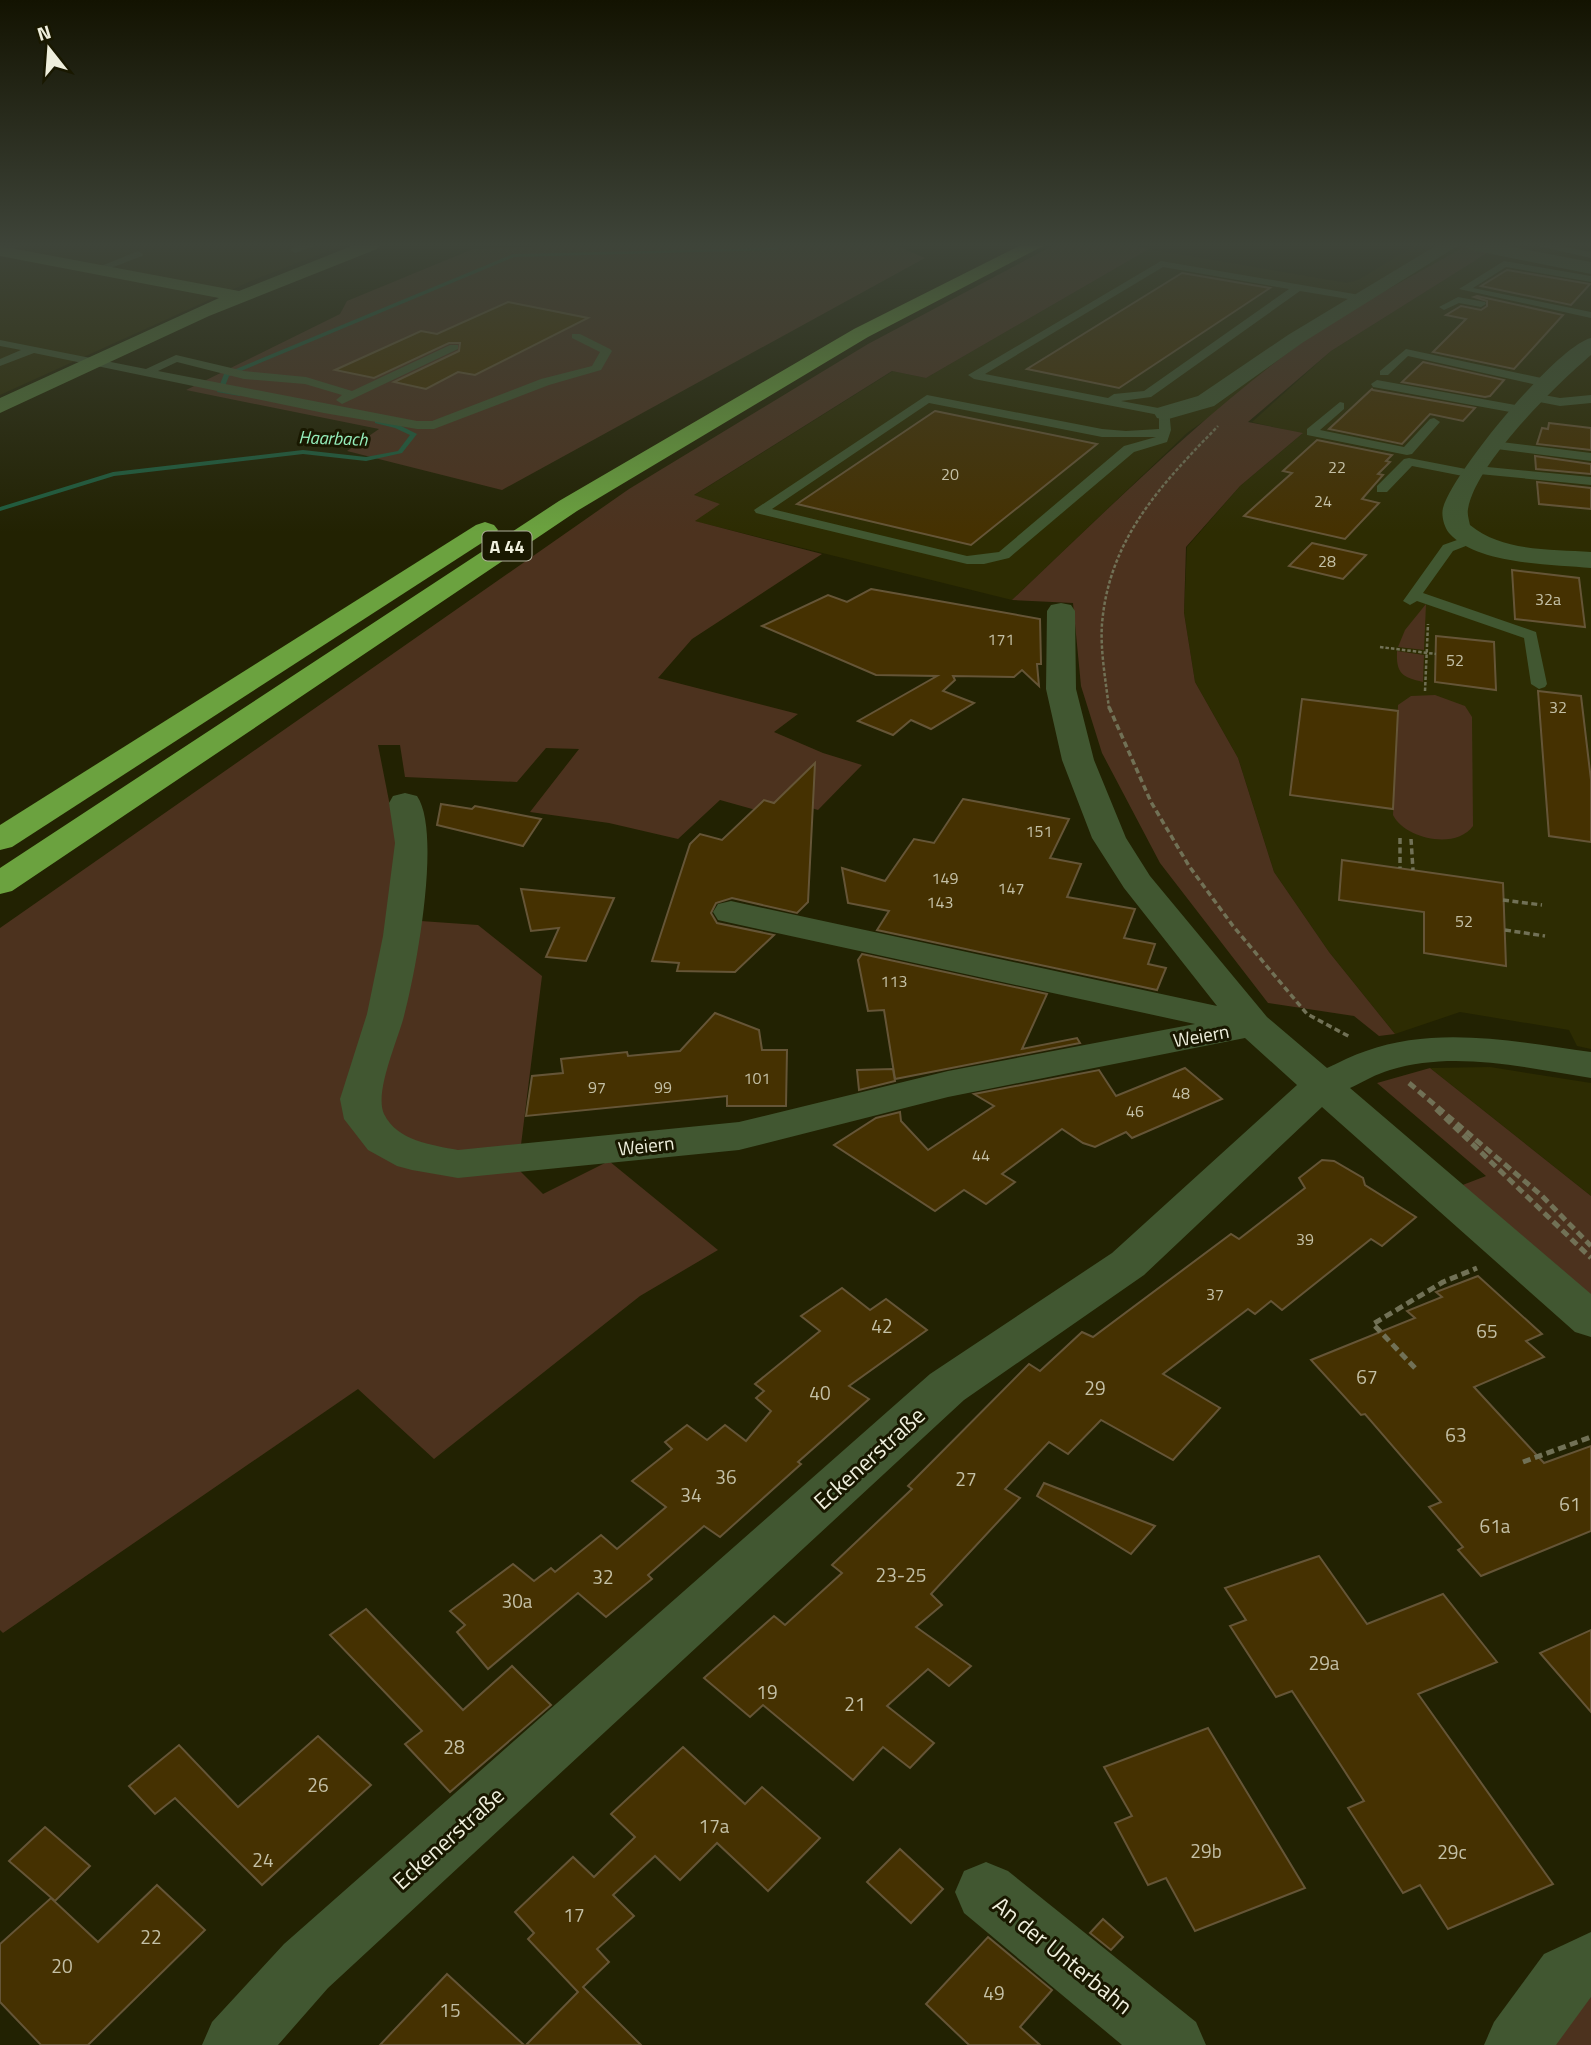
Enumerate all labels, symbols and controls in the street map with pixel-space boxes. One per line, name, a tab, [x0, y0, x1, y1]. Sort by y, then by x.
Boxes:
north arrow	[14, 14, 84, 84]
text: N	[33, 16, 54, 48]
water label: Haarbach	[298, 423, 369, 453]
house number: 22	[1328, 455, 1346, 479]
house number: 20	[941, 462, 959, 486]
house number: 24	[1314, 489, 1332, 513]
road number: A 44	[482, 532, 532, 560]
house number: 28	[1318, 549, 1336, 573]
house number: 32a	[1535, 587, 1561, 611]
house number: 171	[988, 627, 1014, 651]
house number: 52	[1446, 648, 1464, 672]
house number: 32	[1549, 695, 1567, 719]
house number: 151	[1026, 819, 1052, 843]
house number: 149	[932, 866, 958, 890]
house number: 147	[998, 876, 1024, 900]
house number: 143	[927, 890, 953, 914]
house number: 52	[1455, 909, 1473, 933]
house number: 113	[881, 969, 907, 993]
street label: Weiern	[1171, 1016, 1231, 1054]
house number: 101	[744, 1066, 770, 1090]
house number: 97	[588, 1075, 606, 1099]
house number: 99	[654, 1075, 672, 1099]
house number: 48	[1172, 1081, 1190, 1105]
house number: 46	[1126, 1099, 1144, 1123]
street label: Weiern	[616, 1128, 676, 1162]
house number: 44	[972, 1143, 990, 1167]
house number: 39	[1296, 1227, 1314, 1251]
house number: 37	[1206, 1282, 1224, 1306]
house number: 42	[871, 1311, 893, 1340]
house number: 65	[1476, 1316, 1498, 1345]
house number: 67	[1356, 1362, 1378, 1391]
house number: 29	[1084, 1373, 1106, 1402]
house number: 40	[809, 1378, 831, 1407]
street label: Eckenerstraße	[805, 1398, 933, 1518]
house number: 63	[1445, 1420, 1467, 1449]
house number: 36	[715, 1462, 737, 1491]
house number: 27	[955, 1464, 977, 1493]
house number: 34	[680, 1480, 702, 1509]
house number: 61	[1559, 1489, 1581, 1518]
house number: 61a	[1480, 1511, 1511, 1540]
house number: 23-25	[876, 1560, 926, 1589]
house number: 32	[592, 1562, 614, 1591]
house number: 30a	[502, 1586, 533, 1615]
house number: 29a	[1309, 1648, 1340, 1677]
house number: 19	[756, 1677, 778, 1706]
house number: 21	[844, 1689, 866, 1718]
house number: 28	[443, 1732, 465, 1761]
house number: 26	[307, 1770, 329, 1799]
street label: Eckenerstraße	[384, 1778, 512, 1898]
house number: 17a	[699, 1811, 730, 1840]
house number: 29b	[1190, 1836, 1222, 1865]
house number: 29c	[1437, 1837, 1467, 1866]
house number: 24	[252, 1845, 274, 1874]
street label: An der Unterbahn	[986, 1888, 1140, 2022]
house number: 17	[563, 1900, 585, 1929]
house number: 22	[140, 1922, 162, 1951]
house number: 20	[51, 1951, 73, 1980]
house number: 49	[983, 1978, 1005, 2007]
house number: 15	[439, 1995, 461, 2024]

